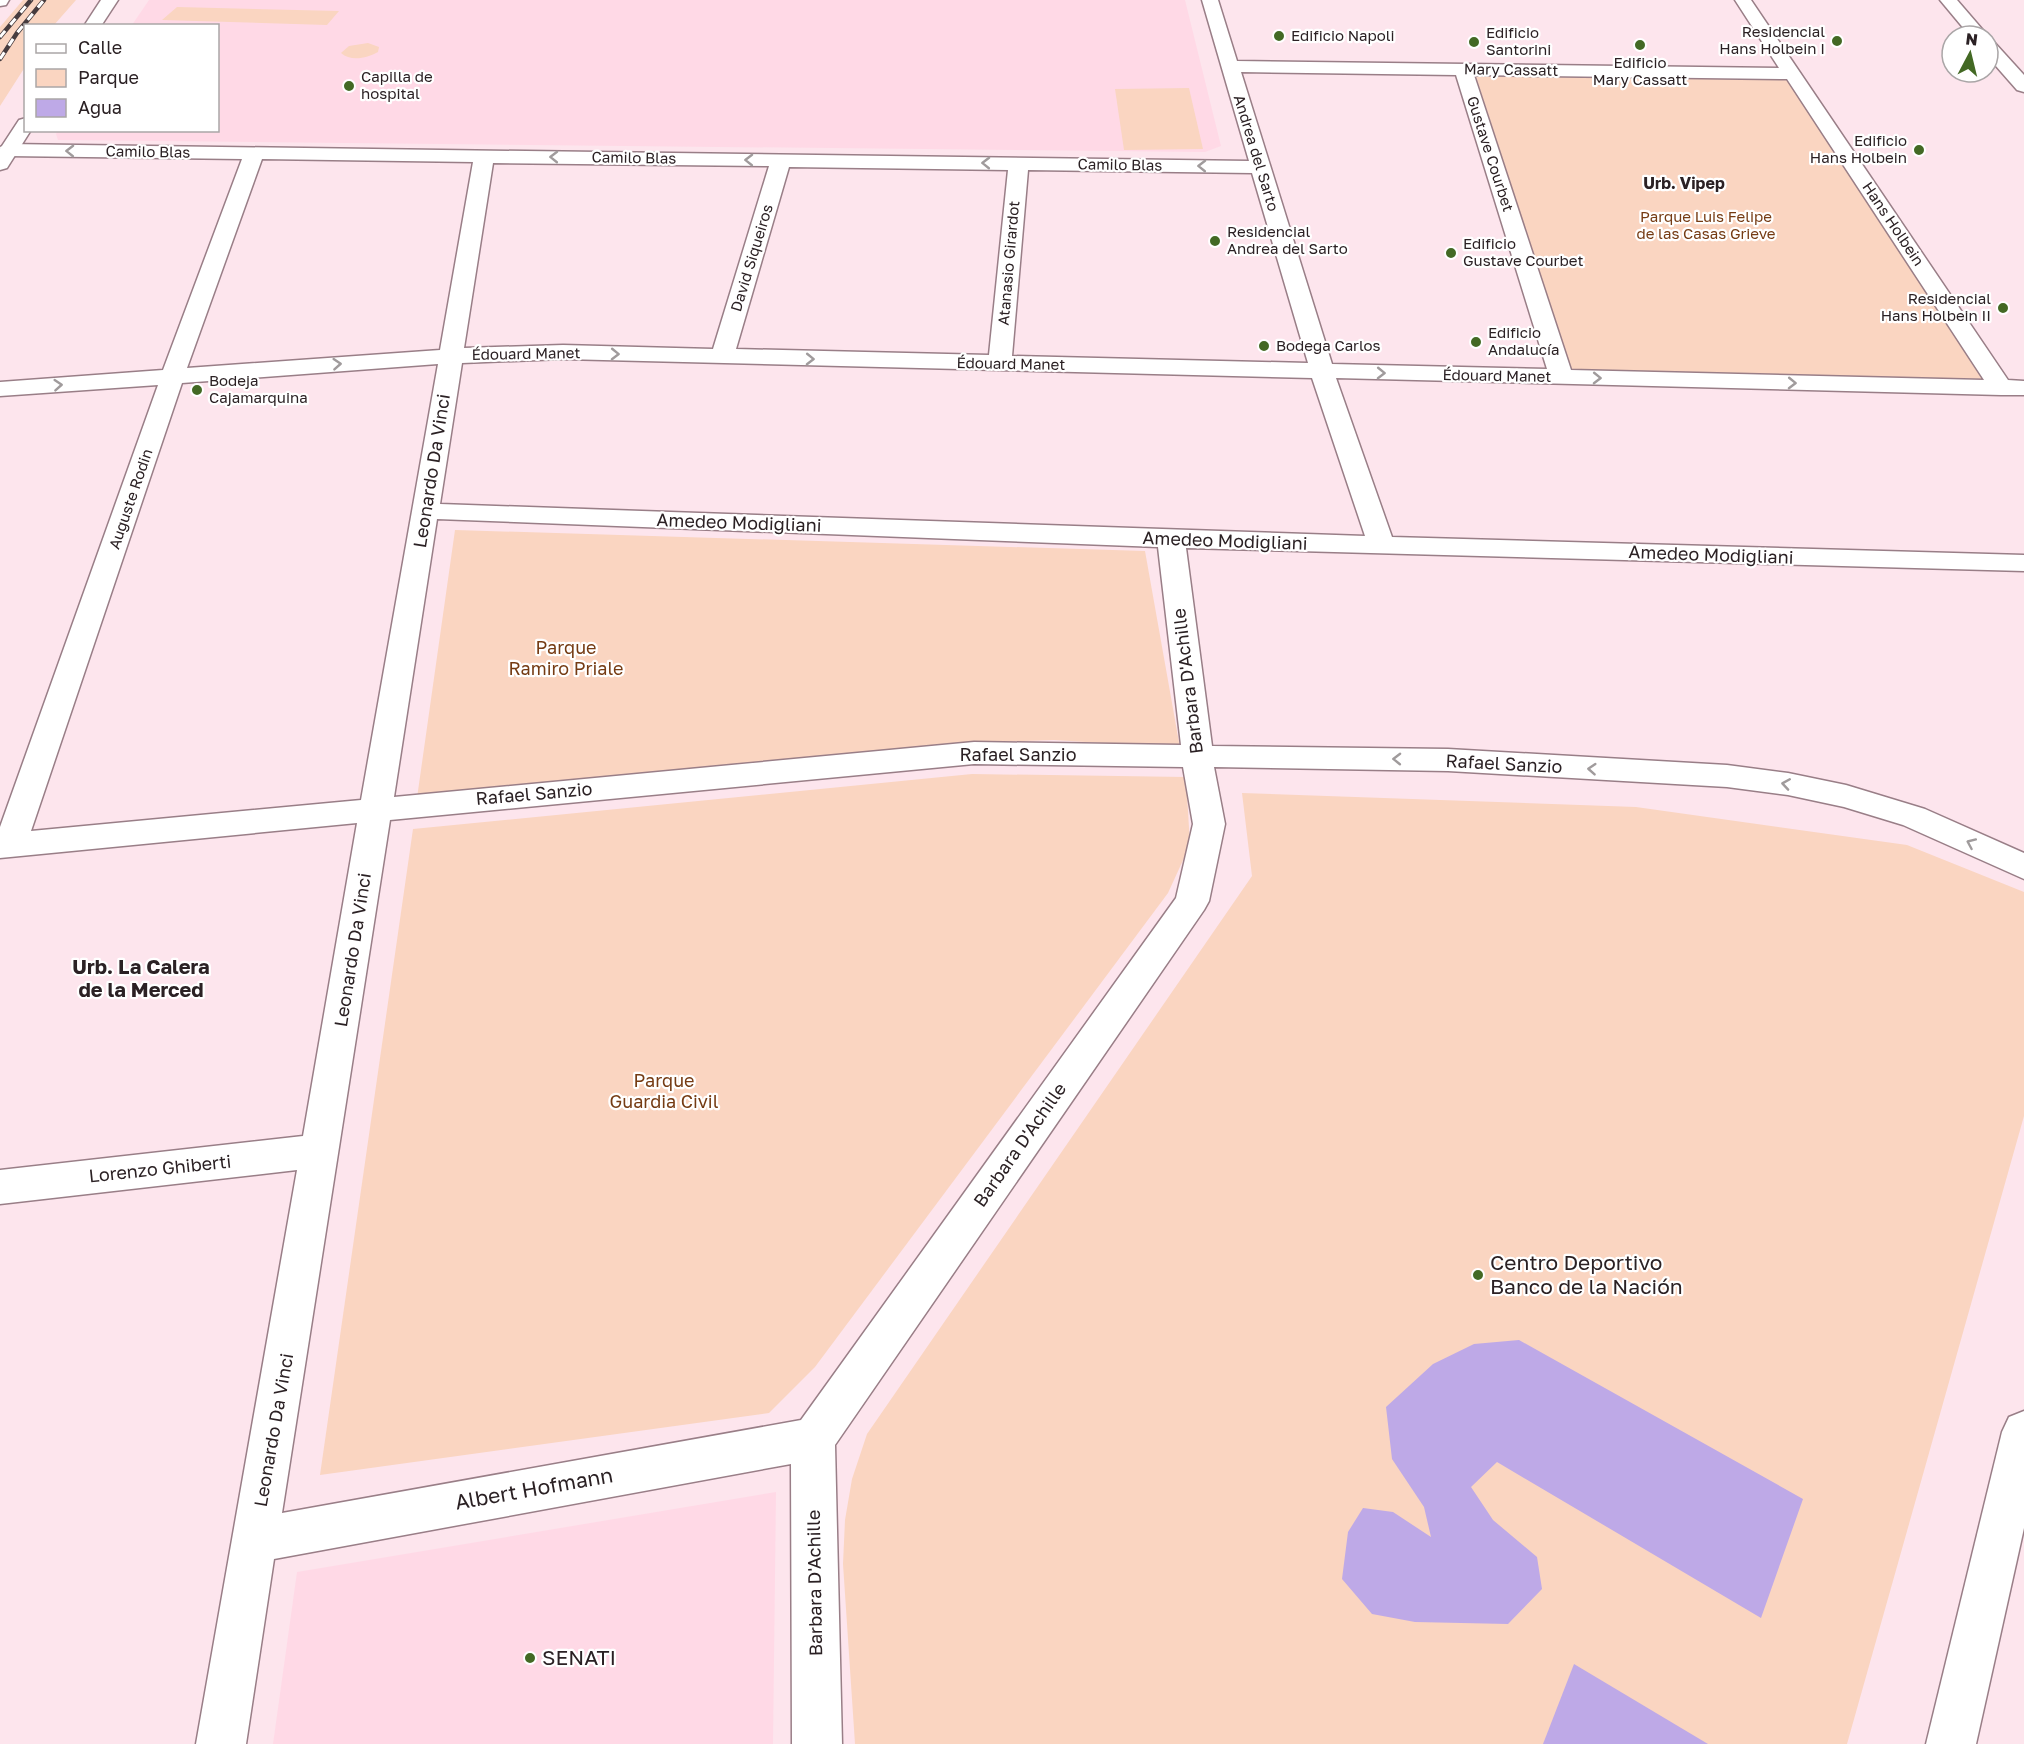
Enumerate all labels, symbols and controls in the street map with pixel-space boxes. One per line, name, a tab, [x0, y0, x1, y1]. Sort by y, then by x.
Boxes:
place label: Residencial Hans Holbein I	[1719, 22, 1825, 57]
place label: Edificio Santorini	[1486, 23, 1551, 58]
legend	[24, 24, 219, 132]
north arrow	[1940, 24, 2000, 84]
place label: Edificio Napoli	[1291, 26, 1395, 44]
text: N	[1965, 28, 1979, 50]
marker: Edificio Napoli	[1272, 29, 1286, 43]
marker: Residencial Hans Holbein I	[1830, 34, 1844, 48]
marker: Edificio Santorini	[1467, 35, 1481, 49]
text: Calle	[78, 36, 122, 58]
marker: Edificio Mary Cassatt	[1633, 38, 1647, 52]
place label: Edificio Mary Cassatt	[1593, 53, 1687, 88]
street label: Mary Cassatt	[1464, 59, 1558, 79]
text: Parque	[78, 66, 139, 88]
place label: Capilla de hospital	[361, 67, 433, 102]
marker: Capilla de hospital	[342, 79, 356, 93]
street label: Andrea del Sarto	[1231, 92, 1283, 213]
street label: Gustave Courbet	[1464, 94, 1518, 214]
text: Agua	[78, 96, 122, 118]
place label: Edificio Hans Holbein	[1810, 131, 1907, 166]
street label: Camilo Blas	[106, 141, 191, 161]
marker: Edificio Hans Holbein	[1912, 143, 1926, 157]
one-way arrow	[65, 145, 74, 157]
street label: Camilo Blas	[592, 147, 677, 167]
one-way arrow	[549, 151, 558, 163]
one-way arrow	[744, 153, 753, 166]
street label: Camilo Blas	[1078, 154, 1163, 174]
one-way arrow	[981, 157, 990, 169]
one-way arrow	[1197, 160, 1206, 172]
district label: Urb. Vipep	[1643, 173, 1725, 193]
street label: Hans Holbein	[1859, 178, 1928, 269]
street label: Atanasio Girardot	[994, 200, 1022, 326]
street label: David Siqueiros	[726, 202, 776, 314]
park label: Parque Luis Felipe de las Casas Grieve	[1636, 207, 1776, 242]
place label: Residencial Andrea del Sarto	[1227, 222, 1348, 257]
marker: Residencial Andrea del Sarto	[1208, 234, 1222, 248]
place label: Edificio Gustave Courbet	[1463, 234, 1583, 269]
marker: Edificio Gustave Courbet	[1444, 246, 1458, 260]
place label: Residencial Hans Holbein II	[1881, 289, 1991, 324]
marker: Residencial Hans Holbein II	[1996, 301, 2010, 315]
place label: Edificio Andalucía	[1488, 323, 1560, 358]
marker: Edificio Andalucía	[1469, 335, 1483, 349]
place label: Bodega Carlos	[1276, 336, 1381, 354]
marker: Bodega Carlos	[1257, 339, 1271, 353]
street label: Édouard Manet	[471, 343, 581, 363]
one-way arrow	[611, 347, 620, 360]
one-way arrow	[806, 352, 815, 365]
street label: Édouard Manet	[956, 353, 1066, 373]
one-way arrow	[332, 358, 341, 371]
street label: Édouard Manet	[1442, 365, 1552, 385]
one-way arrow	[1376, 366, 1385, 379]
place label: Bodeja Cajamarquina	[209, 371, 308, 406]
one-way arrow	[1592, 372, 1601, 384]
one-way arrow	[1787, 376, 1796, 389]
one-way arrow	[54, 379, 63, 392]
marker: Bodeja Cajamarquina	[190, 383, 204, 397]
street label: Leonardo Da Vinci	[408, 392, 454, 549]
street label: Auguste Rodin	[104, 446, 156, 551]
street label: Amedeo Modigliani	[656, 508, 822, 536]
street label: Amedeo Modigliani	[1142, 526, 1308, 554]
street label: Amedeo Modigliani	[1628, 540, 1794, 568]
street label: Barbara D'Achille	[1167, 607, 1207, 755]
park label: Parque Ramiro Priale	[509, 636, 623, 679]
street label: Rafael Sanzio	[960, 743, 1076, 765]
street label: Rafael Sanzio	[1445, 749, 1563, 777]
one-way arrow	[1392, 753, 1401, 765]
one-way arrow	[1587, 763, 1596, 776]
street label: Rafael Sanzio	[475, 777, 593, 809]
one-way arrow	[1781, 778, 1791, 791]
one-way arrow	[1966, 838, 1977, 850]
street label: Leonardo Da Vinci	[329, 871, 375, 1028]
district label: Urb. La Calera de la Merced	[72, 954, 210, 1001]
park label: Parque Guardia Civil	[610, 1069, 719, 1112]
street label: Barbara D'Achille	[968, 1078, 1070, 1211]
street label: Lorenzo Ghiberti	[88, 1150, 232, 1186]
place label: Centro Deportivo Banco de la Nación	[1490, 1249, 1683, 1299]
marker: Centro Deportivo Banco de la Nación	[1471, 1268, 1485, 1282]
street label: Leonardo Da Vinci	[249, 1351, 297, 1508]
street label: Albert Hofmann	[453, 1461, 615, 1515]
street label: Barbara D'Achille	[802, 1510, 826, 1656]
place label: SENATI	[542, 1644, 616, 1670]
marker: SENATI	[523, 1651, 537, 1665]

